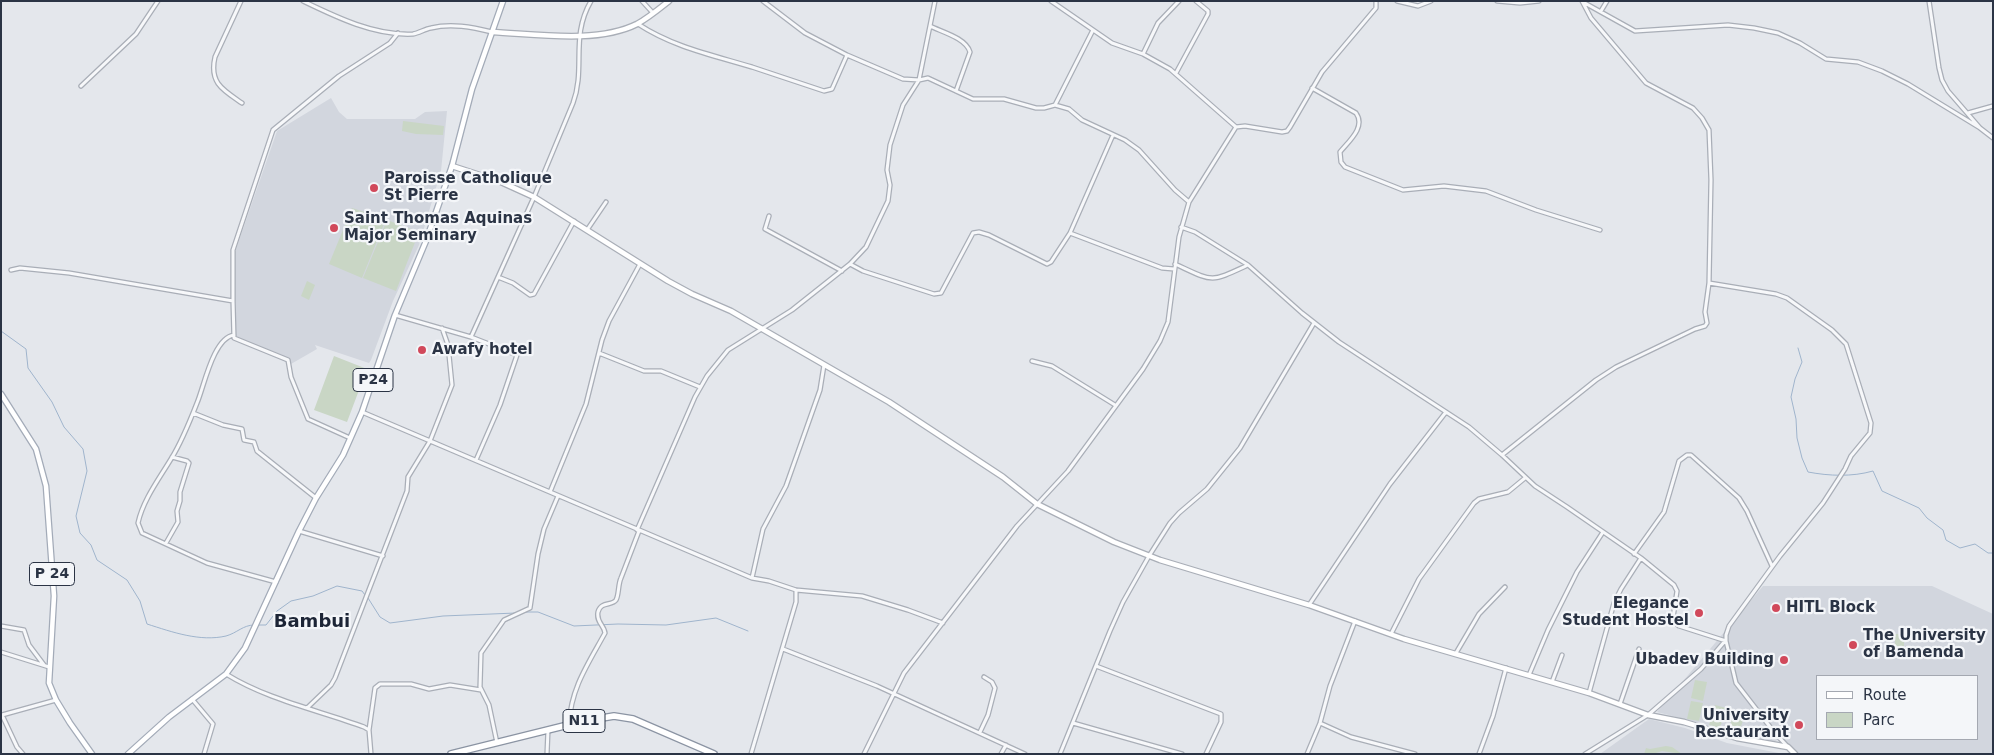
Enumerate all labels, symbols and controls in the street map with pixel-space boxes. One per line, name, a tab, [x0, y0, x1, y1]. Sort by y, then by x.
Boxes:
place label: Paroisse Catholique St Pierre	[384, 170, 552, 205]
marker: Paroisse Catholique St Pierre	[368, 182, 380, 194]
place label: Saint Thomas Aquinas Major Seminary	[344, 210, 532, 245]
marker: Saint Thomas Aquinas Major Seminary	[328, 222, 340, 234]
place label: Awafy hotel	[432, 341, 533, 359]
marker: Awafy hotel	[416, 344, 428, 356]
road number: P24	[353, 368, 393, 392]
road number: P 24	[30, 562, 74, 586]
place label: Elegance Student Hostel	[1562, 595, 1689, 630]
place label: HITL Block	[1786, 599, 1875, 617]
marker: HITL Block	[1770, 602, 1782, 614]
marker: Elegance Student Hostel	[1693, 607, 1705, 619]
district label: Bambui	[274, 611, 350, 633]
place label: The University of Bamenda	[1863, 627, 1986, 662]
marker: The University of Bamenda	[1847, 639, 1859, 651]
place label: Ubadev Building	[1635, 651, 1774, 669]
marker: Ubadev Building	[1778, 654, 1790, 666]
legend	[1816, 675, 1979, 740]
text: Route	[1863, 686, 1907, 704]
place label: University Restaurant	[1695, 707, 1789, 742]
road number: N11	[563, 709, 605, 732]
text: Parc	[1863, 711, 1895, 729]
marker: University Restaurant	[1793, 719, 1805, 731]

